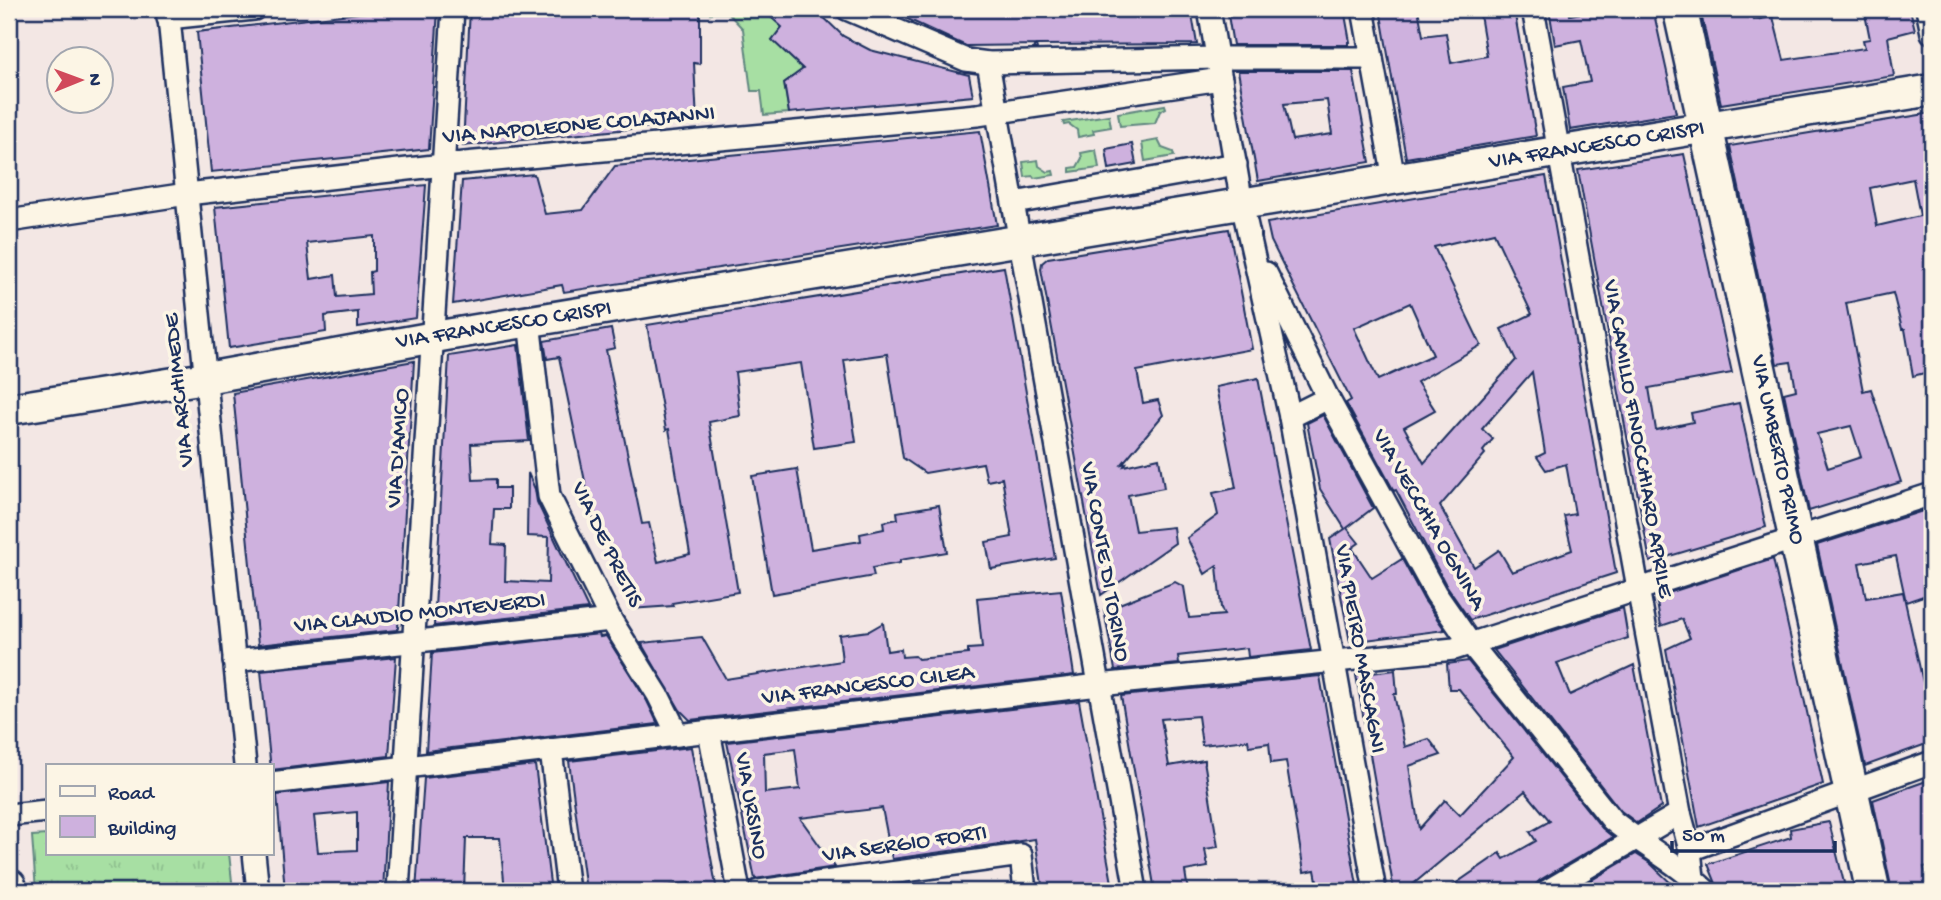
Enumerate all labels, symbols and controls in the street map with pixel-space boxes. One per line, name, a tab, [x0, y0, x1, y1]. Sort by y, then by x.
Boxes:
north arrow	[46, 46, 116, 116]
text: N	[82, 73, 105, 86]
street label: VIA NAPOLEONE COLAJANNI	[441, 101, 716, 151]
street label: VIA FRANCESCO CRISPI	[1486, 116, 1707, 177]
street label: VIA CAMILLO FINOCCHIARO APRILE	[1596, 277, 1679, 602]
street label: VIA FRANCESCO CRISPI	[393, 296, 614, 357]
street label: VIA ARCHIMEDE	[158, 311, 202, 469]
street label: VIA UMBERTO PRIMO	[1744, 352, 1810, 547]
street label: VIA D'AMICO	[381, 387, 417, 510]
street label: VIA VECCHIA OGNINA	[1365, 424, 1492, 617]
street label: VIA CONTE DI TORINO	[1073, 459, 1135, 664]
street label: VIA DE PRETIS	[564, 477, 648, 612]
street label: VIA PIETRO MASCAGNI	[1327, 542, 1391, 755]
street label: VIA CLAUDIO MONTEVERDI	[292, 587, 547, 641]
street label: VIA FRANCESCO CILEA	[760, 659, 977, 713]
street label: VIA URSINO	[727, 750, 773, 862]
legend	[46, 764, 273, 855]
text: Road	[108, 783, 156, 808]
scale bar	[1672, 809, 1834, 853]
text: Building	[107, 818, 177, 843]
street label: VIA SERGIO FORTI	[820, 820, 989, 870]
text: 50 m	[1682, 825, 1725, 850]

